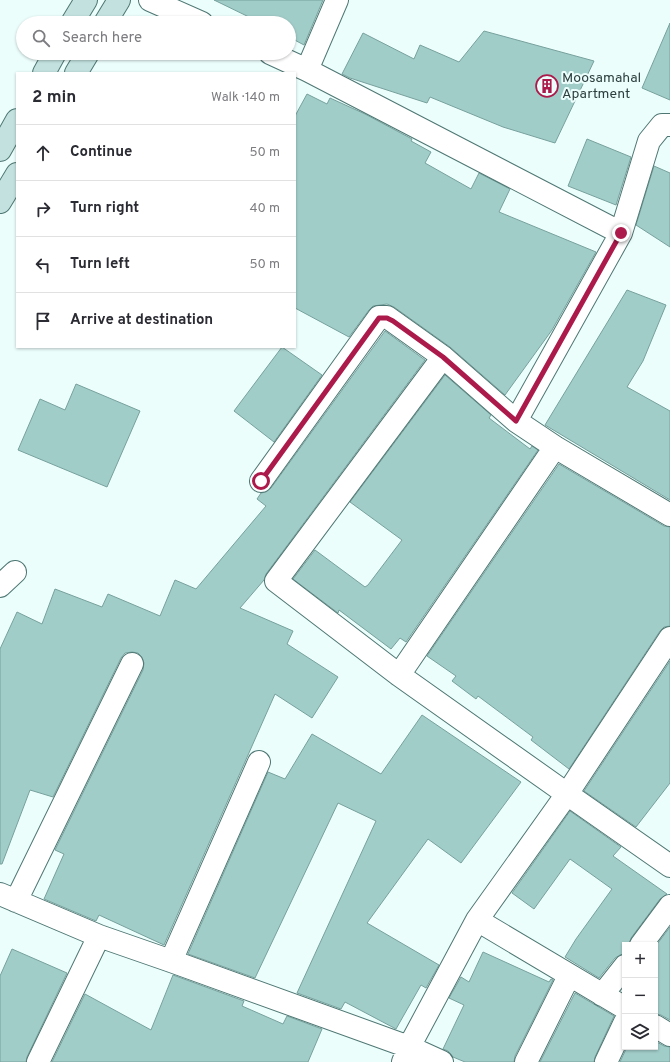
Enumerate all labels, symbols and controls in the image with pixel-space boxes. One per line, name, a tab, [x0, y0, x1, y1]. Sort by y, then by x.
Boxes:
search box	[16, 16, 296, 60]
icon: search	[30, 27, 52, 49]
text: Search here	[62, 29, 142, 48]
place label: Moosamahal Apartment	[562, 70, 641, 103]
building icon: Moosamahal Apartment	[534, 73, 560, 99]
text: 2 min	[32, 87, 76, 109]
text: Walk · 140 m	[211, 90, 280, 106]
icon: ahead	[32, 142, 54, 164]
text: Continue	[70, 143, 132, 162]
text: 50 m	[250, 145, 280, 161]
icon: right	[32, 198, 54, 220]
text: Turn right	[70, 199, 139, 218]
text: 40 m	[250, 201, 280, 217]
route end	[612, 224, 630, 242]
icon: left	[32, 254, 54, 276]
text: Turn left	[70, 255, 130, 274]
text: 50 m	[250, 257, 280, 273]
icon: arrive	[32, 310, 54, 332]
text: Arrive at destination	[70, 311, 213, 330]
route start	[252, 472, 270, 490]
map controls	[622, 942, 658, 1050]
button: +	[622, 942, 658, 978]
button: −	[622, 978, 658, 1014]
button: layers	[622, 1014, 658, 1050]

